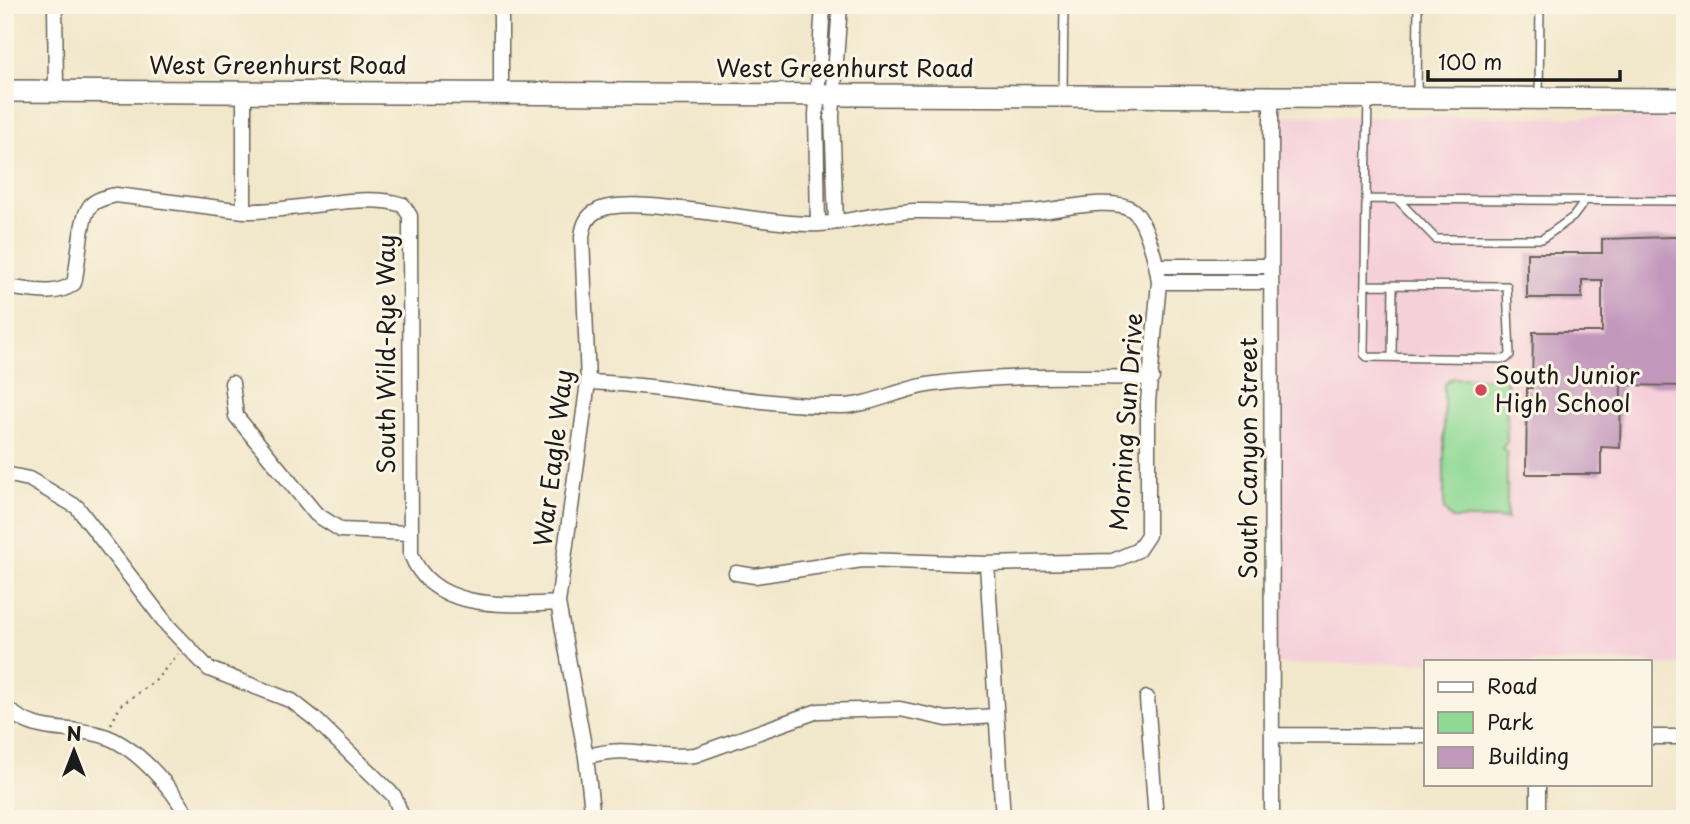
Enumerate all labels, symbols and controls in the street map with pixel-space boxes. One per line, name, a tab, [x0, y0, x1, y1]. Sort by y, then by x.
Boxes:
scale bar	[1428, 38, 1620, 82]
text: 100 m	[1438, 45, 1502, 77]
street label: West Greenhurst Road	[149, 46, 407, 82]
street label: West Greenhurst Road	[716, 49, 974, 85]
street label: South Wild-Rye Way	[367, 234, 403, 474]
street label: Morning Sun Drive	[1099, 312, 1151, 532]
street label: South Canyon Street	[1229, 337, 1265, 579]
place label: South Junior High School	[1495, 356, 1640, 420]
street label: War Eagle Way	[523, 367, 581, 548]
marker: South Junior High School	[1473, 382, 1489, 398]
legend	[1424, 660, 1652, 786]
text: Road	[1487, 669, 1538, 701]
text: Park	[1487, 705, 1534, 737]
north arrow	[38, 716, 108, 786]
text: N	[66, 719, 82, 747]
text: Building	[1487, 739, 1569, 771]

